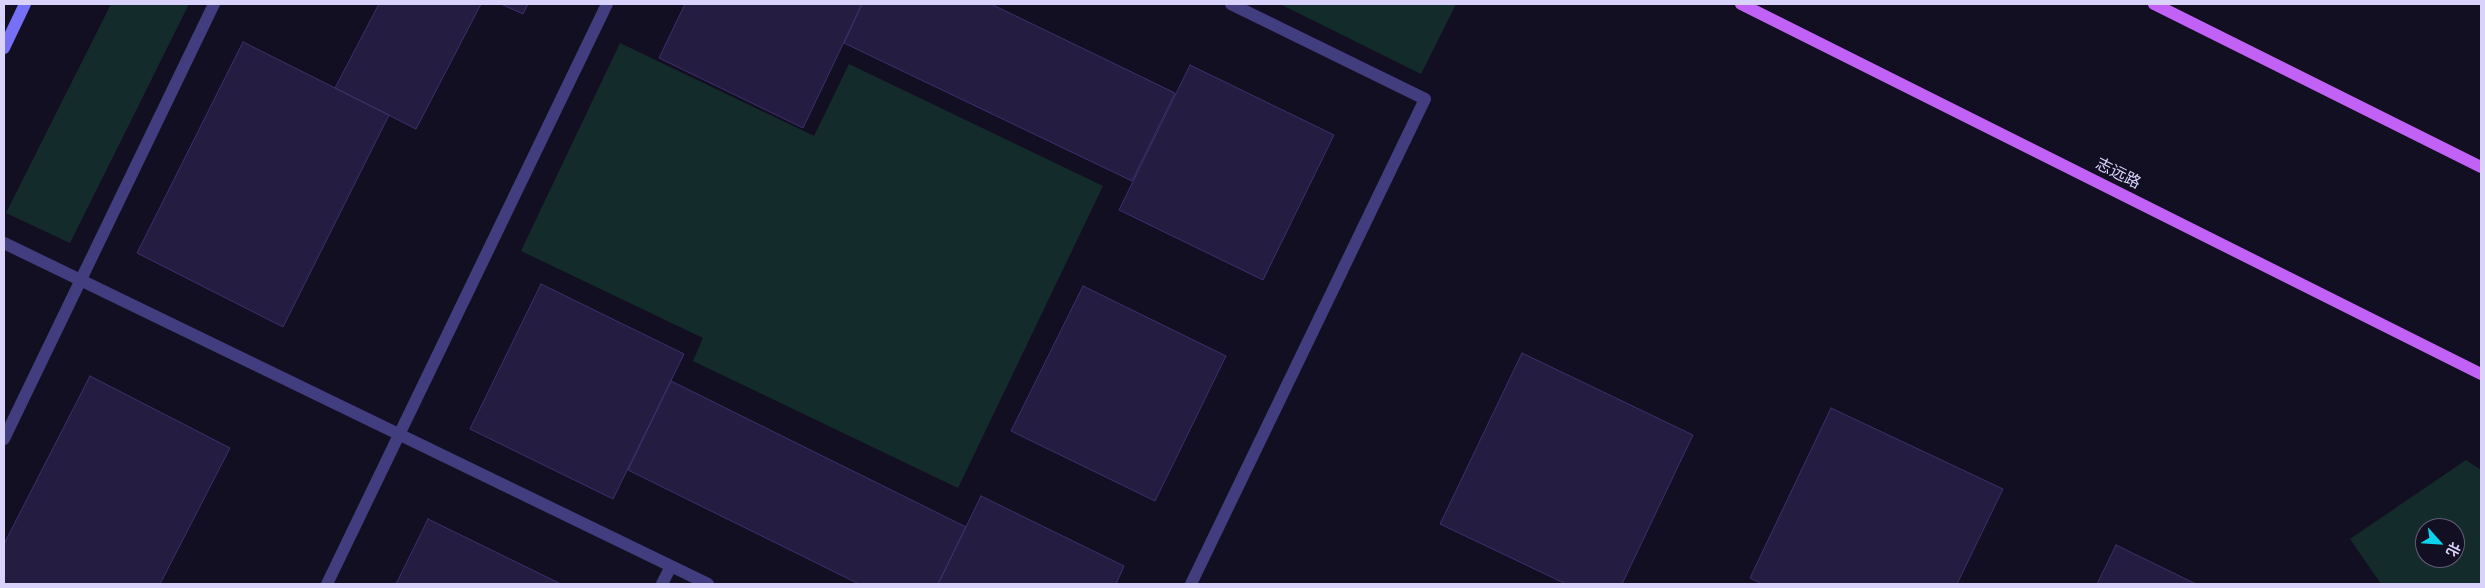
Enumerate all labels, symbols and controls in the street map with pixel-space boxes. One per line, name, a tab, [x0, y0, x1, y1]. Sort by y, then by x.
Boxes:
street label: 志远路	[2092, 155, 2144, 193]
north arrow	[2415, 518, 2465, 568]
text: 北	[2442, 539, 2464, 559]

